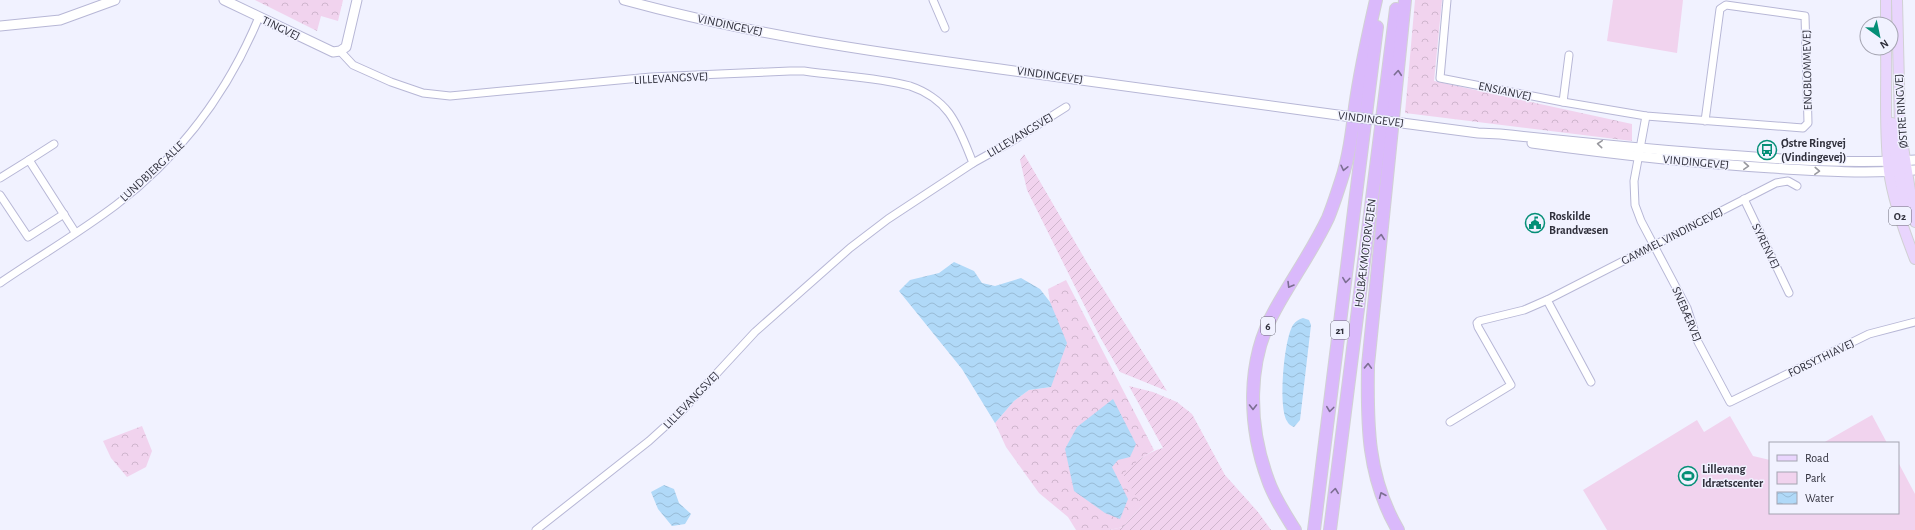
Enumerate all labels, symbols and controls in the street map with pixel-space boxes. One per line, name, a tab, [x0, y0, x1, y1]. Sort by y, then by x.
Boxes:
street label: VINDINGEVEJ	[696, 12, 764, 38]
street label: TINGVEJ	[260, 14, 302, 42]
north arrow	[1859, 16, 1899, 56]
street label: ENGBLOMMEVEJ	[1800, 30, 1814, 110]
text: N	[1878, 37, 1890, 51]
street label: VINDINGEVEJ	[1016, 64, 1084, 86]
street label: LILLEVANGSVEJ	[633, 70, 709, 86]
one-way arrow	[1393, 70, 1402, 76]
street label: ØSTRE RINGVEJ	[1892, 73, 1910, 149]
street label: ENSIANVEJ	[1477, 80, 1533, 102]
street label: VINDINGEVEJ	[1337, 109, 1405, 129]
street label: LILLEVANGSVEJ	[985, 111, 1055, 159]
place label: Østre Ringvej (Vindingevej)	[1781, 137, 1846, 164]
street label: LUNDBJERG ALLE	[118, 138, 187, 204]
bus stop icon: Østre Ringvej (Vindingevej)	[1756, 139, 1778, 161]
one-way arrow	[1597, 140, 1603, 149]
street label: VINDINGEVEJ	[1662, 153, 1730, 171]
one-way arrow	[1743, 162, 1749, 171]
one-way arrow	[1341, 164, 1349, 171]
one-way arrow	[1814, 166, 1820, 175]
street label: HOLBÆKMOTORVEJEN	[1352, 198, 1378, 308]
street label: GAMMEL VINDINGEVEJ	[1619, 205, 1725, 267]
road number: O2	[1889, 207, 1911, 225]
place label: Roskilde Brandvæsen	[1549, 210, 1608, 236]
public building icon: Roskilde Brandvæsen	[1524, 212, 1546, 234]
street label: SYRENVEJ	[1750, 221, 1782, 271]
one-way arrow	[1376, 234, 1385, 240]
one-way arrow	[1342, 277, 1351, 283]
one-way arrow	[1287, 281, 1294, 288]
street label: SNEBÆRVEJ	[1670, 285, 1704, 343]
road number: 6	[1261, 317, 1275, 335]
road number: 21	[1331, 321, 1349, 339]
street label: FORSYTHIAVEJ	[1786, 337, 1856, 379]
one-way arrow	[1364, 363, 1372, 369]
street label: LILLEVANGSVEJ	[661, 369, 721, 431]
one-way arrow	[1249, 404, 1257, 410]
one-way arrow	[1326, 406, 1335, 412]
legend	[1769, 442, 1899, 514]
text: Road	[1805, 452, 1829, 464]
place label: Lillevang Idrætscenter	[1702, 463, 1764, 489]
sports icon: Lillevang Idrætscenter	[1677, 465, 1699, 487]
text: Park	[1805, 472, 1826, 484]
one-way arrow	[1330, 488, 1339, 494]
one-way arrow	[1378, 491, 1386, 498]
text: Water	[1805, 492, 1834, 504]

